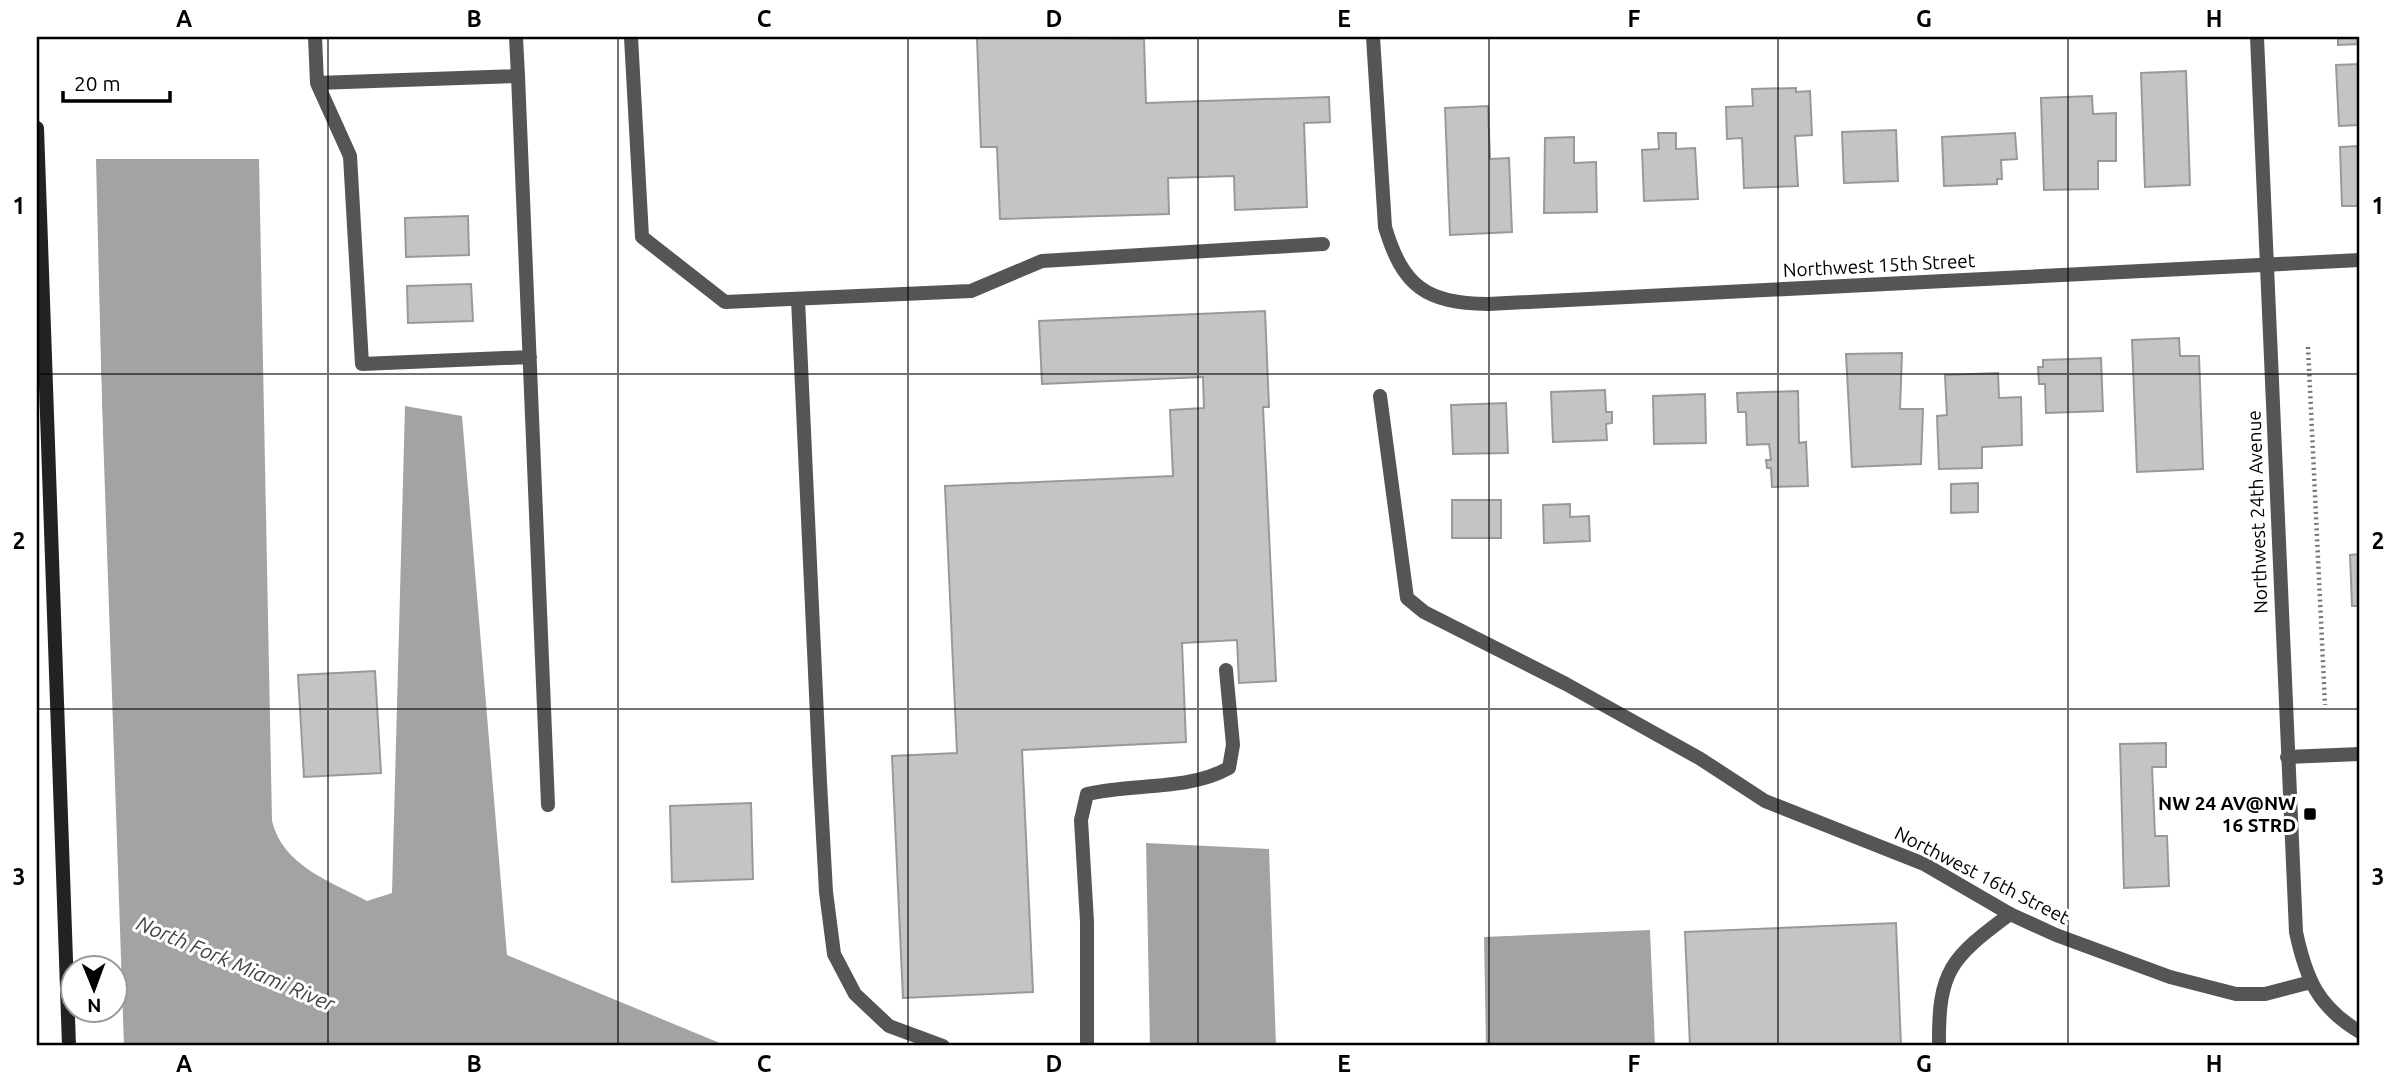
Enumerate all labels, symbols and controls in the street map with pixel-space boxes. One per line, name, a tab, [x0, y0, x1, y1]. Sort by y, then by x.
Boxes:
text: A	[176, 6, 192, 31]
text: B	[466, 6, 482, 31]
text: C	[757, 6, 772, 31]
text: D	[1046, 6, 1062, 31]
text: E	[1337, 6, 1351, 31]
text: F	[1628, 6, 1641, 31]
text: G	[1916, 6, 1932, 31]
text: H	[2206, 6, 2222, 31]
scale bar	[63, 60, 170, 104]
text: 20 m	[74, 71, 121, 95]
text: 1	[13, 193, 25, 218]
text: 1	[2372, 193, 2384, 218]
street label: Northwest 15th Street	[1782, 249, 1976, 281]
street label: Northwest 24th Avenue	[2242, 410, 2272, 614]
text: 2	[13, 528, 25, 553]
text: 2	[2372, 528, 2384, 553]
place label: NW 24 AV@NW 16 STRD	[2158, 792, 2296, 836]
marker: NW 24 AV@NW 16 STRD	[2302, 806, 2318, 822]
street label: Northwest 16th Street	[1891, 821, 2073, 929]
text: 3	[13, 864, 25, 889]
text: 3	[2372, 864, 2384, 889]
water label: North Fork Miami River	[133, 910, 340, 1016]
north arrow	[60, 954, 130, 1024]
text: N	[87, 995, 102, 1017]
text: A	[176, 1051, 192, 1076]
text: B	[466, 1051, 482, 1076]
text: C	[757, 1051, 772, 1076]
text: D	[1046, 1051, 1062, 1076]
text: E	[1337, 1051, 1351, 1076]
text: F	[1628, 1051, 1641, 1076]
text: G	[1916, 1051, 1932, 1076]
text: H	[2206, 1051, 2222, 1076]

